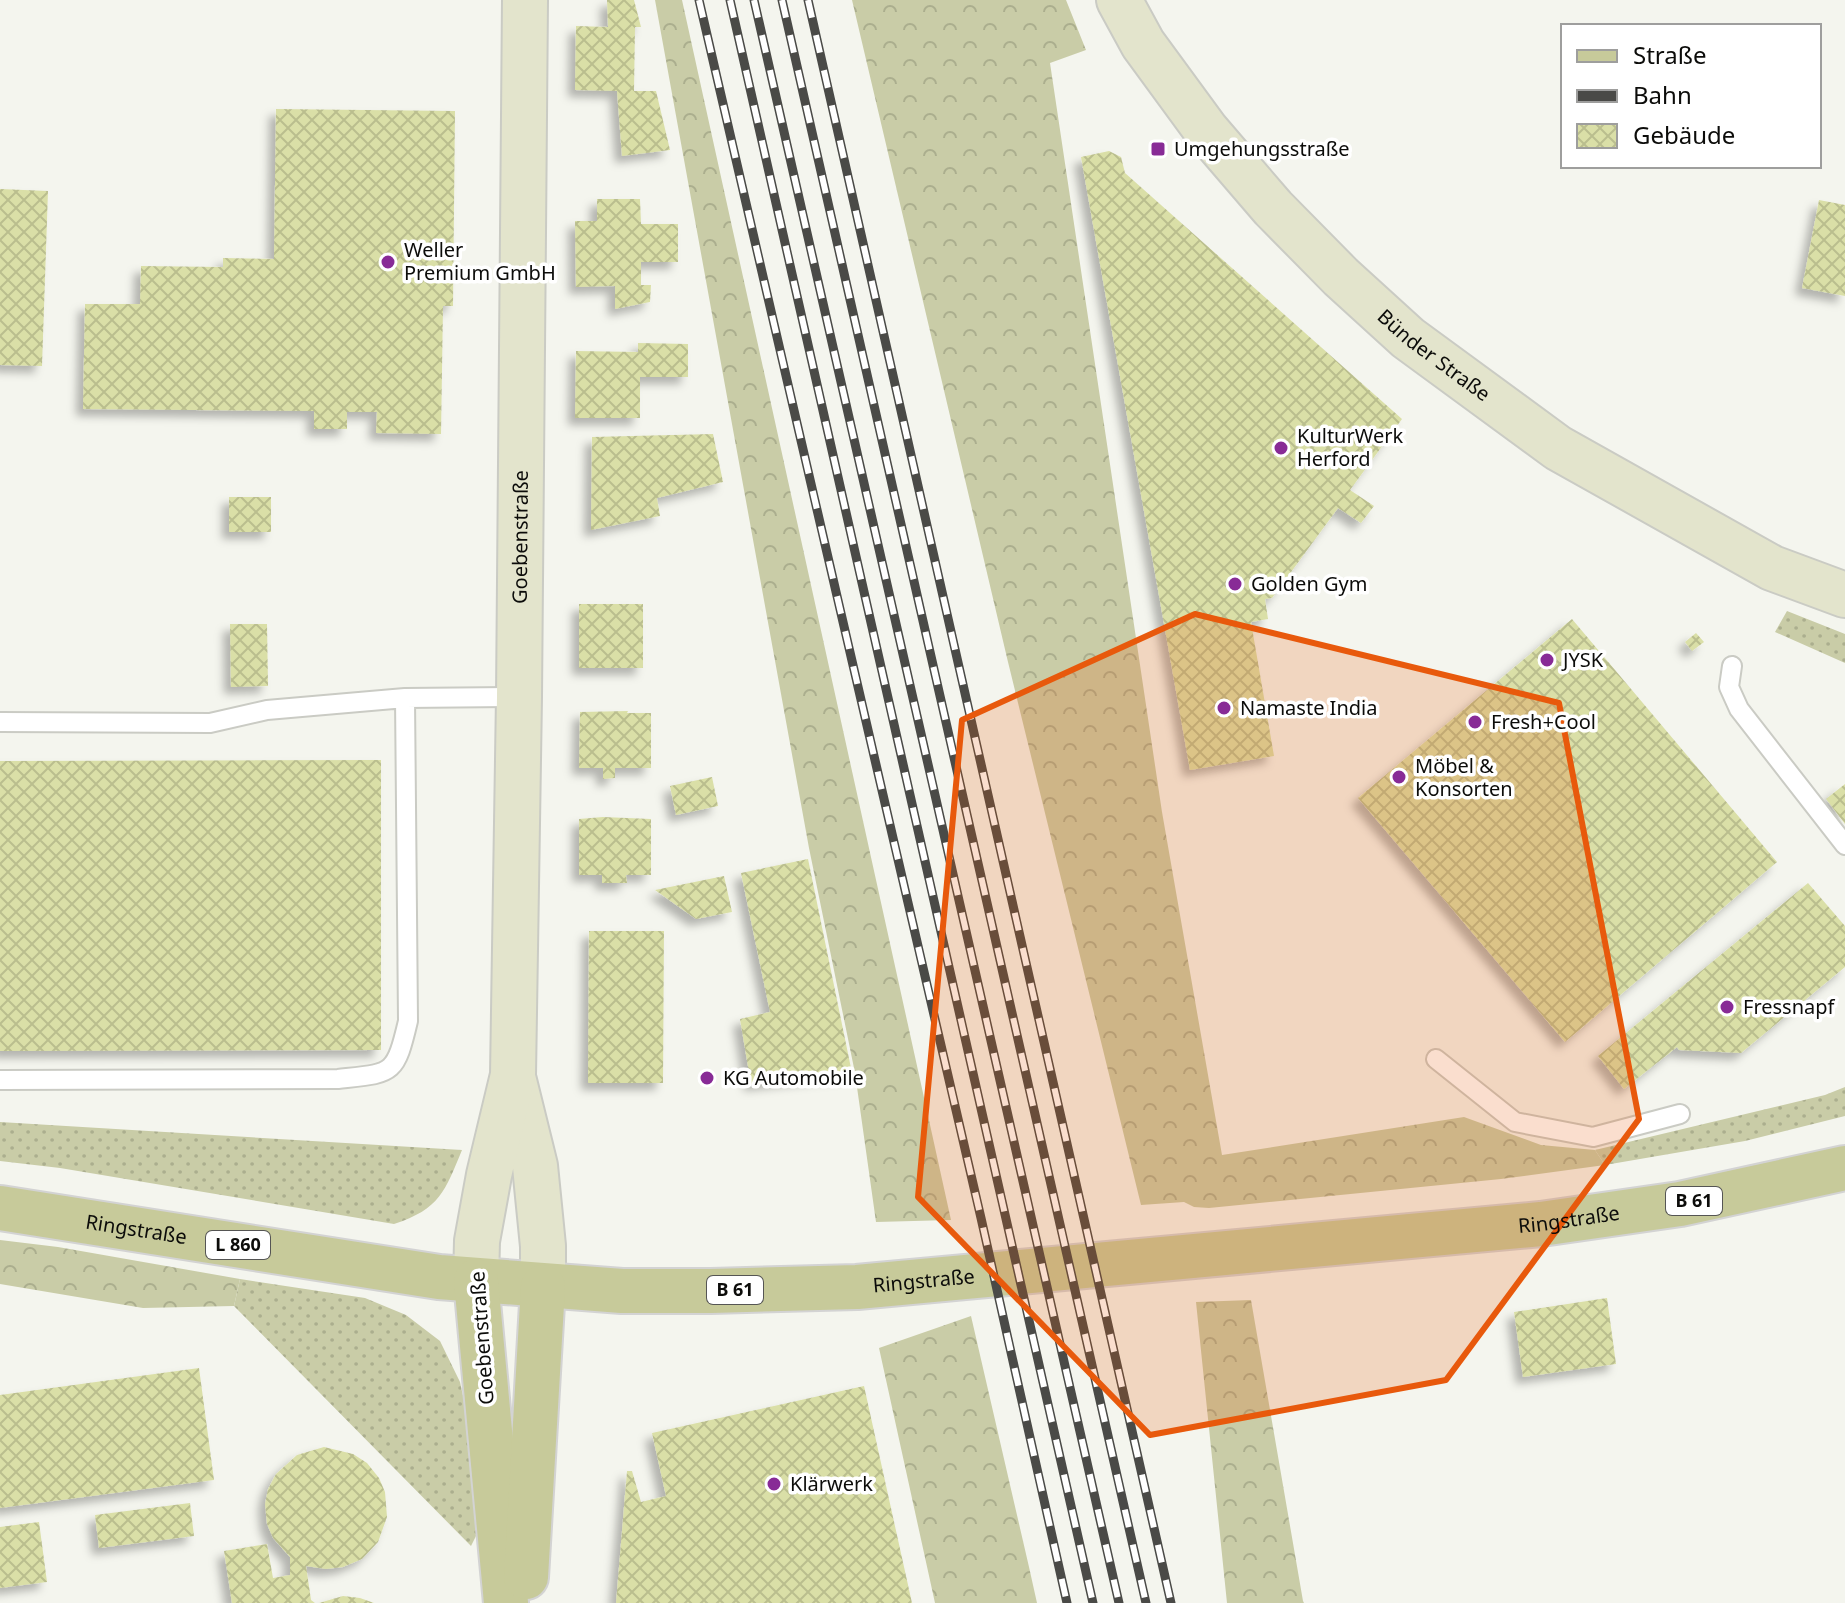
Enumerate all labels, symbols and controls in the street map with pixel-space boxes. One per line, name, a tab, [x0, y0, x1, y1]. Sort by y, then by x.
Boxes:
legend	[1561, 24, 1821, 168]
text: Straße	[1633, 38, 1706, 71]
text: Bahn	[1633, 78, 1692, 111]
text: Gebäude	[1633, 118, 1735, 151]
place label: Umgehungsstraße	[1174, 135, 1350, 162]
marker: Umgehungsstraße	[1149, 140, 1167, 158]
place label: Weller Premium GmbH	[404, 236, 556, 286]
marker: Weller Premium GmbH	[379, 253, 397, 271]
street label: Bünder Straße	[1372, 303, 1496, 407]
place label: KulturWerk Herford	[1297, 422, 1403, 472]
marker: KulturWerk Herford	[1272, 439, 1290, 457]
street label: Goebenstraße	[506, 470, 534, 604]
place label: Golden Gym	[1251, 570, 1367, 597]
marker: Golden Gym	[1226, 575, 1244, 593]
place label: JYSK	[1561, 646, 1604, 673]
marker: JYSK	[1538, 651, 1556, 669]
place label: Namaste India	[1240, 694, 1377, 721]
marker: Namaste India	[1215, 699, 1233, 717]
place label: Fresh+Cool	[1491, 708, 1596, 735]
marker: Fresh+Cool	[1466, 713, 1484, 731]
place label: Möbel & Konsorten	[1415, 752, 1513, 802]
marker: Möbel & Konsorten	[1390, 768, 1408, 786]
place label: Fressnapf	[1743, 993, 1836, 1020]
marker: Fressnapf	[1718, 998, 1736, 1016]
place label: KG Automobile	[723, 1064, 864, 1091]
marker: KG Automobile	[698, 1069, 716, 1087]
road number: B 61	[1666, 1187, 1722, 1215]
street label: Ringstraße	[1517, 1199, 1621, 1239]
street label: Ringstraße	[84, 1208, 189, 1250]
road number: L 860	[206, 1231, 270, 1259]
street label: Ringstraße	[872, 1262, 976, 1298]
street label: Goebenstraße	[463, 1270, 500, 1406]
road number: B 61	[707, 1276, 763, 1304]
place label: Klärwerk	[790, 1470, 873, 1497]
marker: Klärwerk	[765, 1475, 783, 1493]

